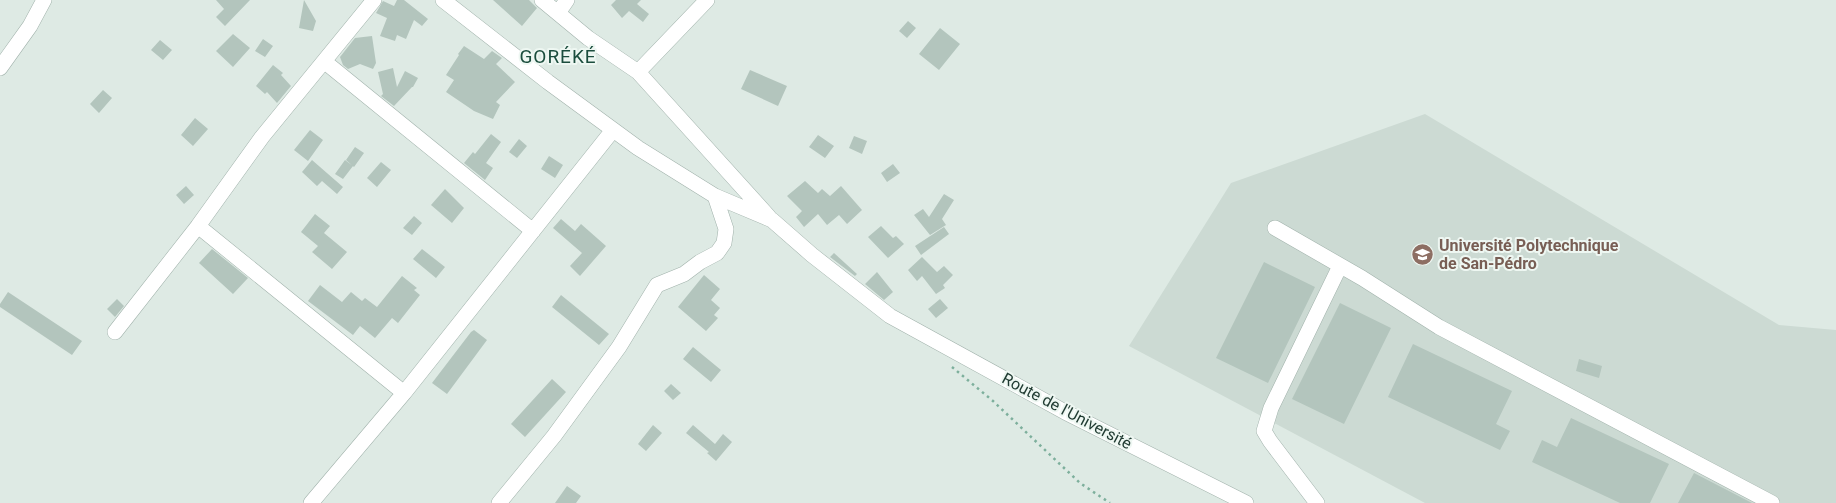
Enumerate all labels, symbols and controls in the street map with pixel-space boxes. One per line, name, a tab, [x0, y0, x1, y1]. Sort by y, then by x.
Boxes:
district label: GORÉKÉ	[519, 45, 597, 68]
place label: Université Polytechnique de San-Pédro	[1439, 236, 1619, 273]
school or university icon: Université Polytechnique de San-Pédro	[1411, 242, 1435, 266]
street label: Route de l'Université	[999, 369, 1135, 453]

